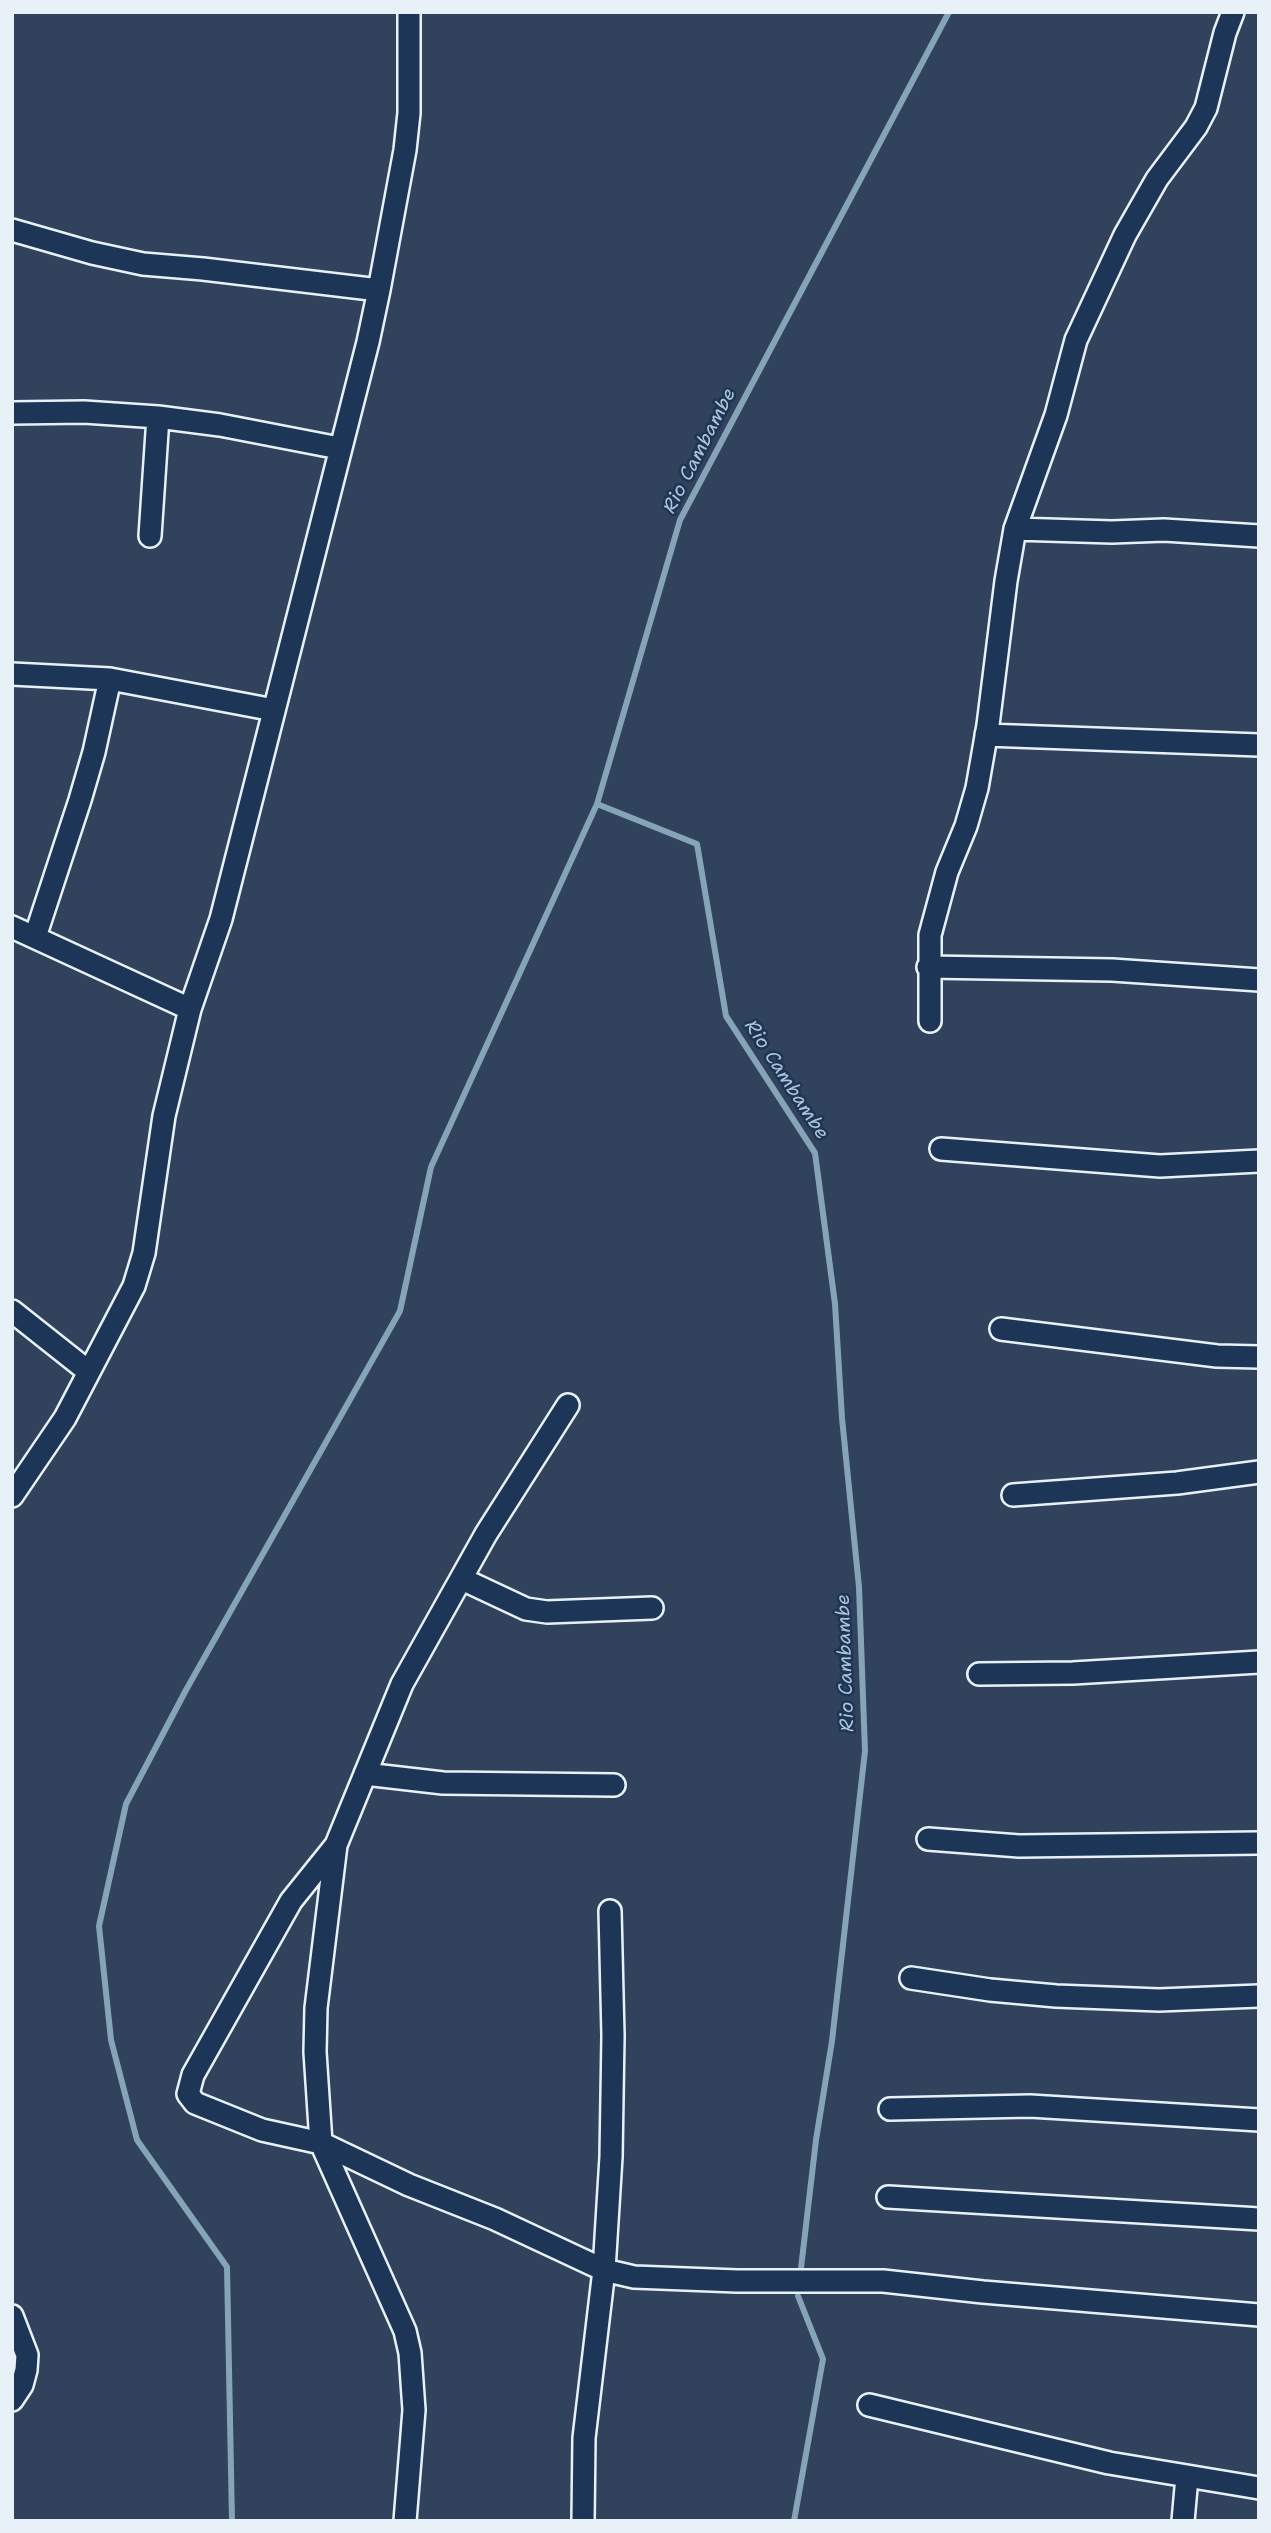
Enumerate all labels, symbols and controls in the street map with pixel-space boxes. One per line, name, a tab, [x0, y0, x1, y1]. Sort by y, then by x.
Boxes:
water label: Rio Cambambe	[659, 384, 741, 518]
water label: Rio Cambambe	[739, 1016, 833, 1144]
water label: Rio Cambambe	[832, 1594, 860, 1732]

